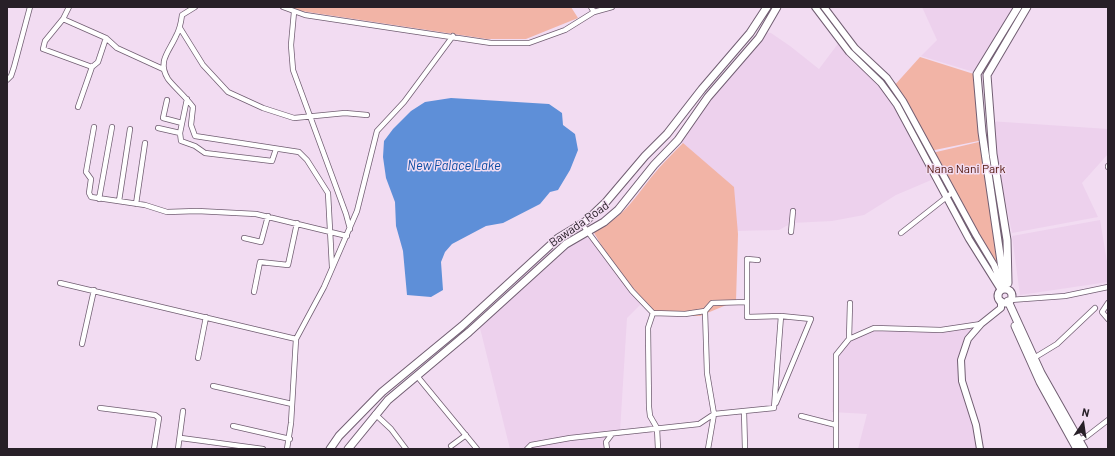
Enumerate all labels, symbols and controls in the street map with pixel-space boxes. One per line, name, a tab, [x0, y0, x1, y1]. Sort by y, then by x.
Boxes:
water label: New Palace Lake	[407, 158, 501, 174]
park label: Nana Nani Park	[927, 162, 1005, 176]
street label: Bawada Road	[546, 198, 612, 250]
north arrow	[1063, 404, 1103, 444]
text: N	[1081, 405, 1091, 419]

